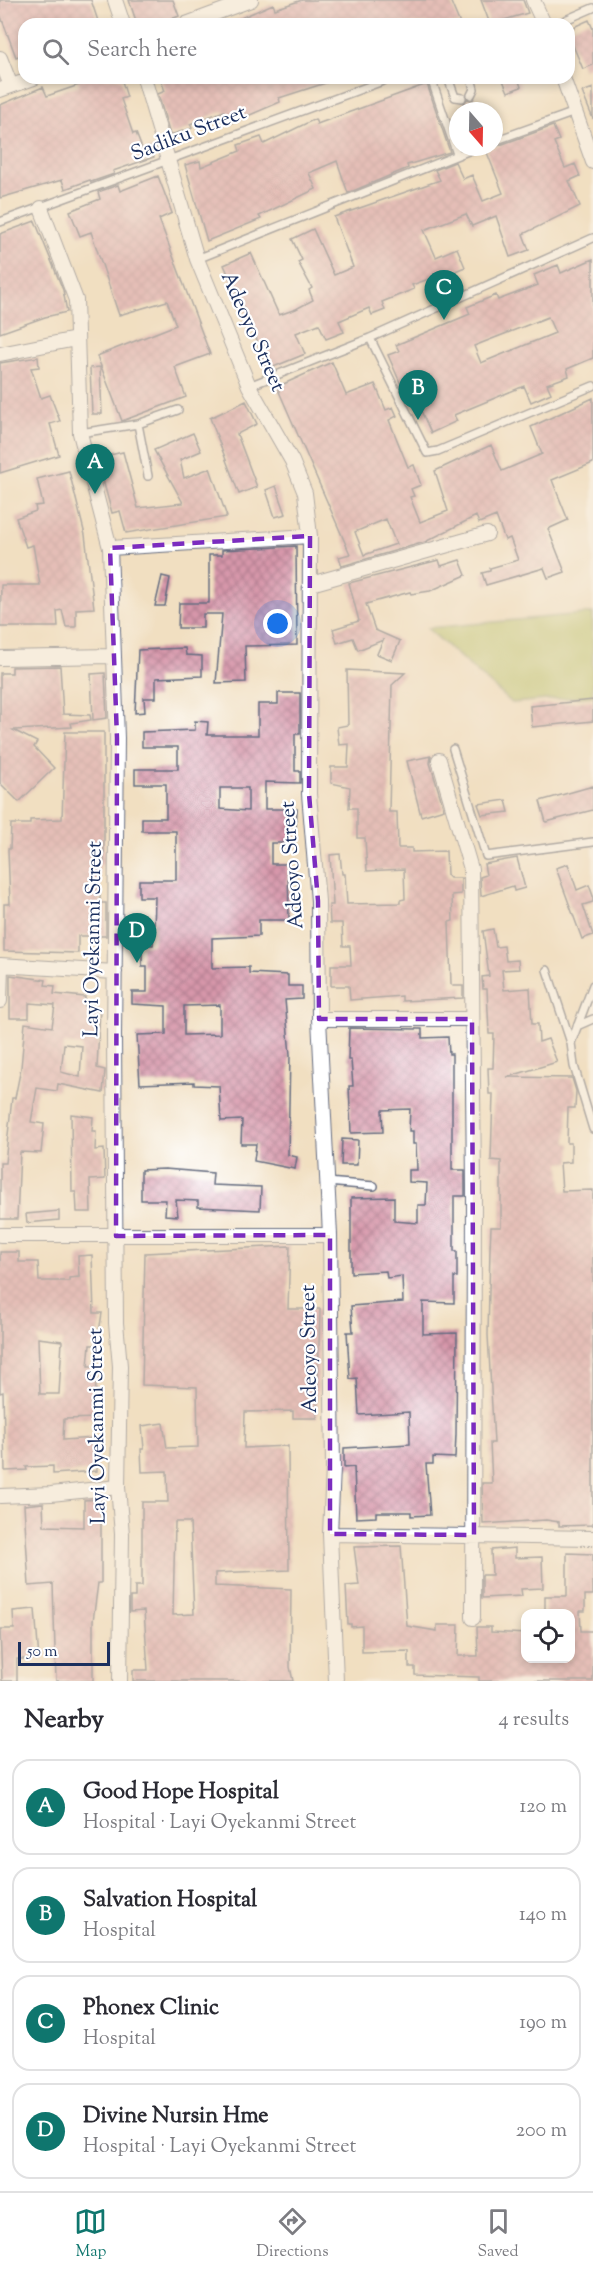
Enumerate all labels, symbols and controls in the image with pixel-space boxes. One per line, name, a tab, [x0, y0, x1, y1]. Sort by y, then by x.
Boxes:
search box	[18, 18, 575, 84]
icon: search	[39, 35, 72, 68]
text: Search here	[87, 35, 197, 67]
street label: Sadiku Street	[127, 98, 251, 170]
north arrow	[449, 102, 503, 156]
street label: Adeoyo Street	[212, 267, 292, 397]
pin: C	[424, 270, 464, 320]
pin: B	[398, 370, 438, 420]
pin: A	[76, 444, 115, 494]
your location	[263, 609, 292, 638]
street label: Adeoyo Street	[274, 800, 312, 930]
street label: Layi Oyekanmi Street	[77, 841, 111, 1037]
pin: D	[118, 914, 156, 963]
street label: Adeoyo Street	[294, 1284, 326, 1414]
street label: Layi Oyekanmi Street	[81, 1328, 115, 1524]
map controls	[521, 1609, 575, 1663]
button: locate	[521, 1609, 575, 1663]
scale bar	[18, 1639, 110, 1666]
text: 50 m	[27, 1641, 58, 1664]
text: Nearby	[24, 1702, 104, 1739]
text: 4 results	[498, 1706, 569, 1735]
text: Good Hope Hospital	[83, 1777, 279, 1809]
text: A	[37, 1793, 54, 1822]
text: 120 m	[519, 1793, 567, 1822]
text: Hospital · Layi Oyekanmi Street	[83, 1809, 356, 1838]
text: Salvation Hospital	[83, 1885, 257, 1917]
text: B	[39, 1901, 52, 1930]
text: 140 m	[519, 1901, 567, 1930]
text: Hospital	[83, 1917, 156, 1946]
text: Phonex Clinic	[83, 1993, 219, 2025]
text: C	[37, 2009, 54, 2038]
text: 190 m	[519, 2009, 567, 2038]
text: Hospital	[83, 2025, 156, 2054]
text: Divine Nursin Hme	[83, 2101, 269, 2133]
text: D	[38, 2117, 53, 2146]
text: 200 m	[516, 2117, 567, 2146]
text: Hospital · Layi Oyekanmi Street	[83, 2133, 356, 2162]
tab: Map	[74, 2205, 107, 2264]
tab: Directions	[256, 2205, 329, 2264]
tab: Saved	[477, 2205, 519, 2264]

